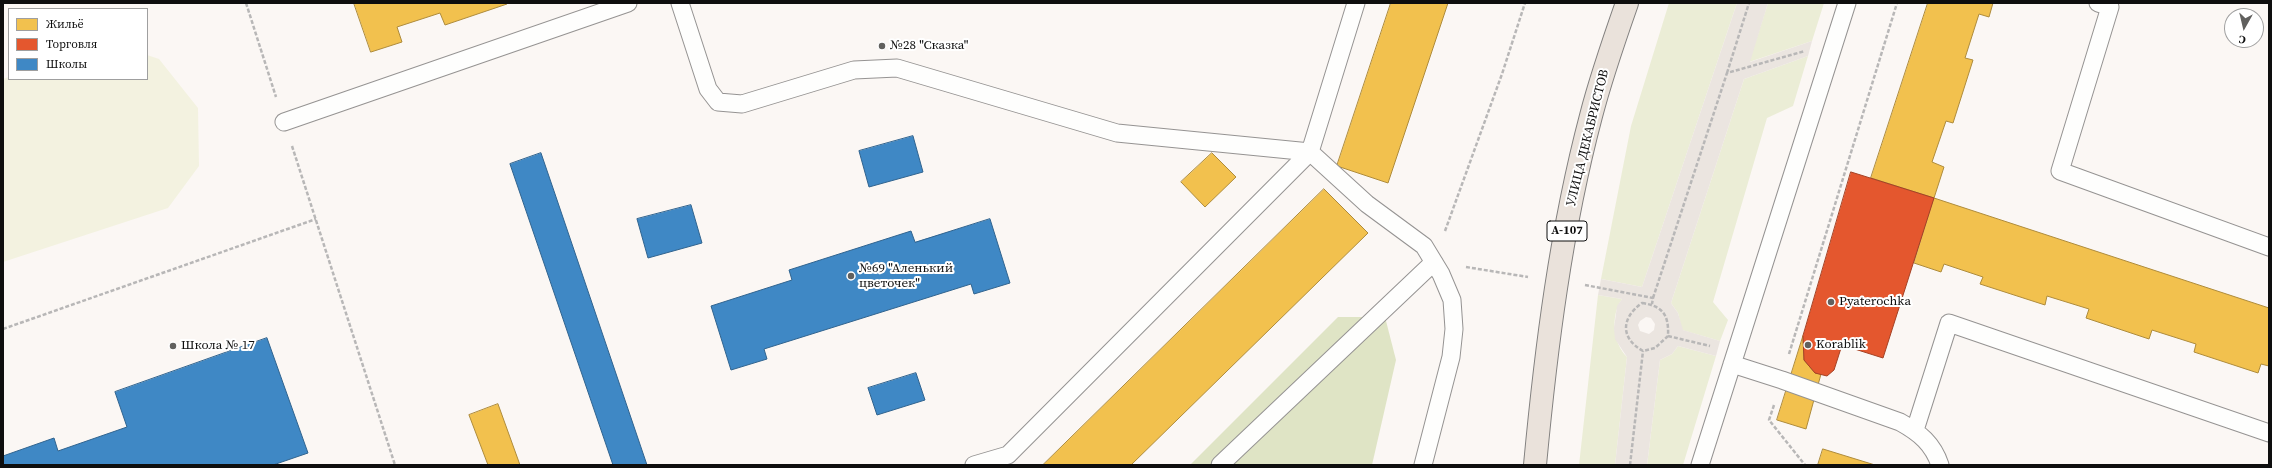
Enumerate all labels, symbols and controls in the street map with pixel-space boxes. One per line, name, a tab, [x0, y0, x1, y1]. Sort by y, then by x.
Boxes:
legend	[8, 8, 148, 80]
north arrow	[2224, 8, 2264, 48]
text: Жильё	[46, 16, 84, 32]
text: С	[2238, 31, 2247, 47]
text: Торговля	[46, 36, 97, 52]
place label: №28 "Сказка"	[890, 38, 968, 54]
marker: №28 "Сказка"	[877, 41, 887, 51]
text: Школы	[46, 56, 87, 72]
street label: УЛИЦА ДЕКАБРИСТОВ	[1563, 68, 1613, 208]
road number: А-107	[1547, 221, 1587, 241]
place label: №69 "Аленький цветочек"	[859, 261, 953, 292]
marker: №69 "Аленький цветочек"	[846, 271, 856, 281]
place label: Pyaterochka	[1839, 294, 1911, 310]
marker: Pyaterochka	[1826, 297, 1836, 307]
place label: Korablik	[1816, 337, 1866, 353]
place label: Школа № 17	[181, 338, 255, 354]
marker: Korablik	[1803, 340, 1813, 350]
marker: Школа № 17	[168, 341, 178, 351]

